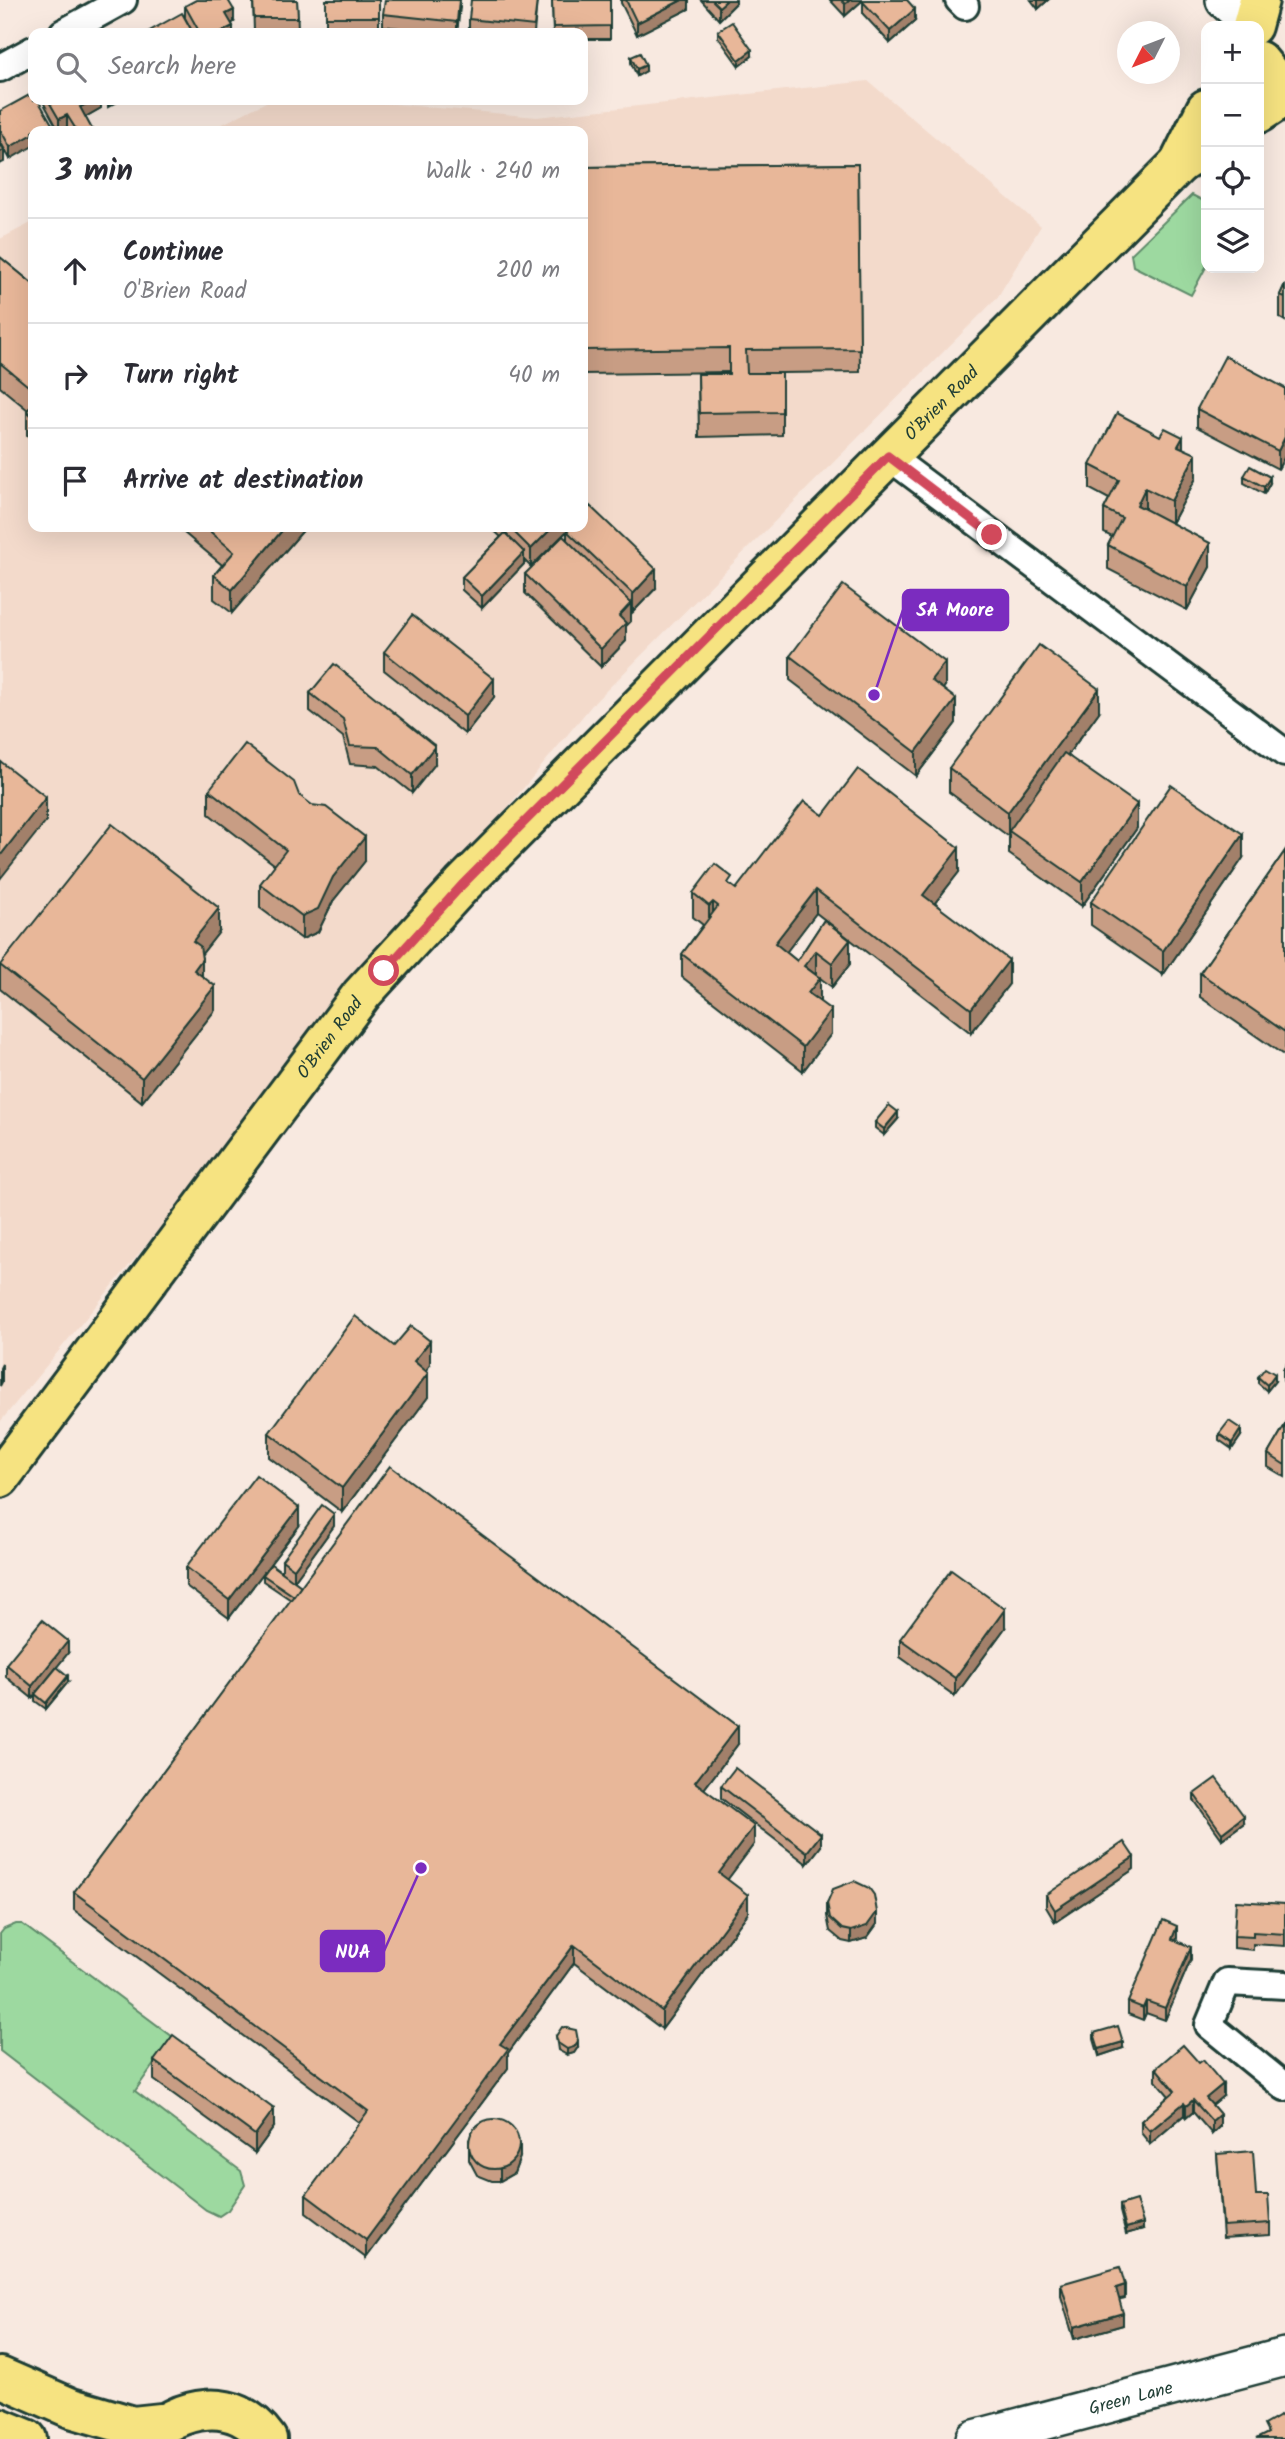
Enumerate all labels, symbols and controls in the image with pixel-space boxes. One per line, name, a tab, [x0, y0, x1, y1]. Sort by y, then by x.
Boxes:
north arrow	[1117, 21, 1180, 84]
map controls	[1201, 21, 1264, 273]
button: +	[1201, 21, 1264, 84]
search box	[28, 28, 588, 105]
text: Search here	[108, 46, 236, 88]
icon: search	[52, 48, 90, 86]
button: −	[1201, 84, 1264, 147]
button: locate	[1201, 147, 1264, 210]
text: 3 min	[56, 148, 133, 196]
text: Walk · 240 m	[426, 154, 560, 190]
button: layers	[1201, 210, 1264, 273]
text: Continue	[123, 232, 224, 274]
icon: ahead	[56, 252, 94, 290]
text: 200 m	[496, 253, 560, 289]
text: O'Brien Road	[123, 274, 246, 310]
text: Turn right	[123, 355, 239, 397]
icon: right	[56, 357, 94, 395]
text: 40 m	[508, 358, 560, 394]
street label: O'Brien Road	[898, 359, 987, 449]
text: Arrive at destination	[123, 460, 363, 502]
icon: arrive	[56, 462, 94, 500]
route end	[976, 519, 1007, 550]
callout: SA Moore	[903, 590, 1008, 630]
text: SA Moore	[916, 596, 994, 626]
route start	[368, 955, 399, 986]
street label: O'Brien Road	[290, 990, 372, 1086]
callout: NUA	[321, 1931, 384, 1971]
text: NUA	[335, 1938, 371, 1968]
street label: Green Lane	[1086, 2374, 1176, 2424]

